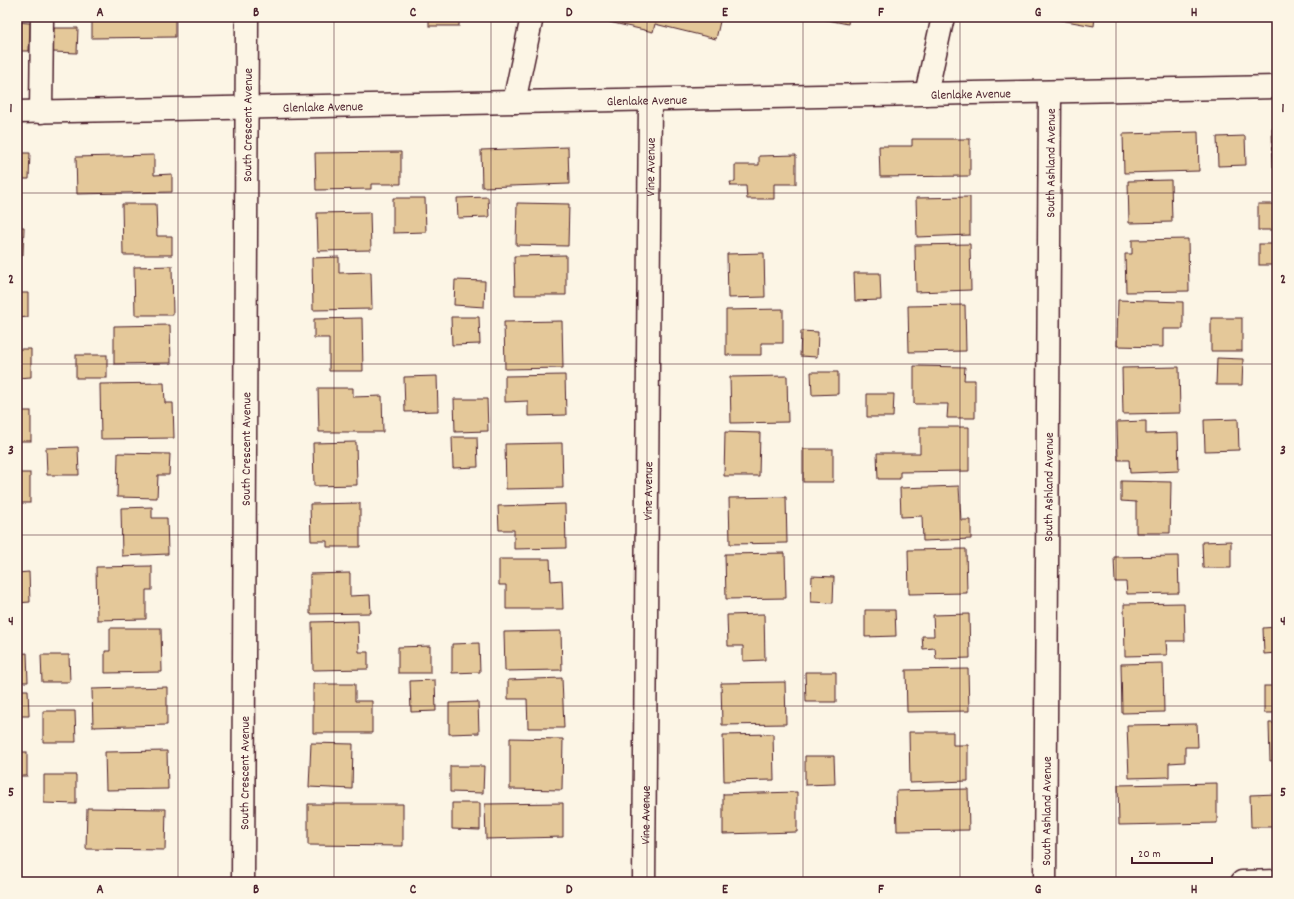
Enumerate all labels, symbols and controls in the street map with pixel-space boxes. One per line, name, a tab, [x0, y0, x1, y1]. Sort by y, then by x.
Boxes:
text: A	[96, 4, 104, 23]
text: B	[253, 4, 259, 23]
text: C	[410, 4, 417, 23]
text: D	[566, 4, 573, 23]
text: E	[722, 4, 729, 23]
text: F	[878, 4, 884, 23]
text: G	[1035, 4, 1042, 23]
text: H	[1191, 4, 1198, 23]
street label: South Crescent Avenue	[239, 68, 259, 182]
street label: Glenlake Avenue	[931, 85, 1011, 106]
street label: Glenlake Avenue	[607, 92, 688, 112]
street label: Glenlake Avenue	[283, 98, 364, 119]
text: 1	[10, 100, 13, 119]
text: 1	[1282, 100, 1285, 119]
street label: South Ashland Avenue	[1042, 108, 1062, 218]
street label: Vine Avenue	[642, 137, 662, 197]
text: 2	[8, 271, 14, 290]
text: 2	[1280, 271, 1286, 290]
street label: South Crescent Avenue	[238, 392, 257, 506]
street label: South Ashland Avenue	[1040, 432, 1060, 542]
text: 3	[8, 442, 14, 461]
text: 3	[1280, 442, 1286, 461]
street label: Vine Avenue	[640, 461, 659, 521]
text: 4	[8, 613, 14, 632]
text: 4	[1280, 613, 1286, 632]
street label: South Crescent Avenue	[236, 716, 256, 830]
street label: South Ashland Avenue	[1038, 756, 1058, 866]
text: 5	[8, 784, 14, 803]
text: 5	[1280, 784, 1286, 803]
street label: Vine Avenue	[637, 785, 657, 845]
scale bar	[1132, 839, 1212, 865]
text: 20 m	[1138, 846, 1161, 863]
text: A	[96, 881, 104, 899]
text: B	[253, 881, 259, 899]
text: C	[410, 881, 417, 899]
text: D	[566, 881, 573, 899]
text: E	[722, 881, 729, 899]
text: F	[878, 881, 884, 899]
text: G	[1035, 881, 1042, 899]
text: H	[1191, 881, 1198, 899]

